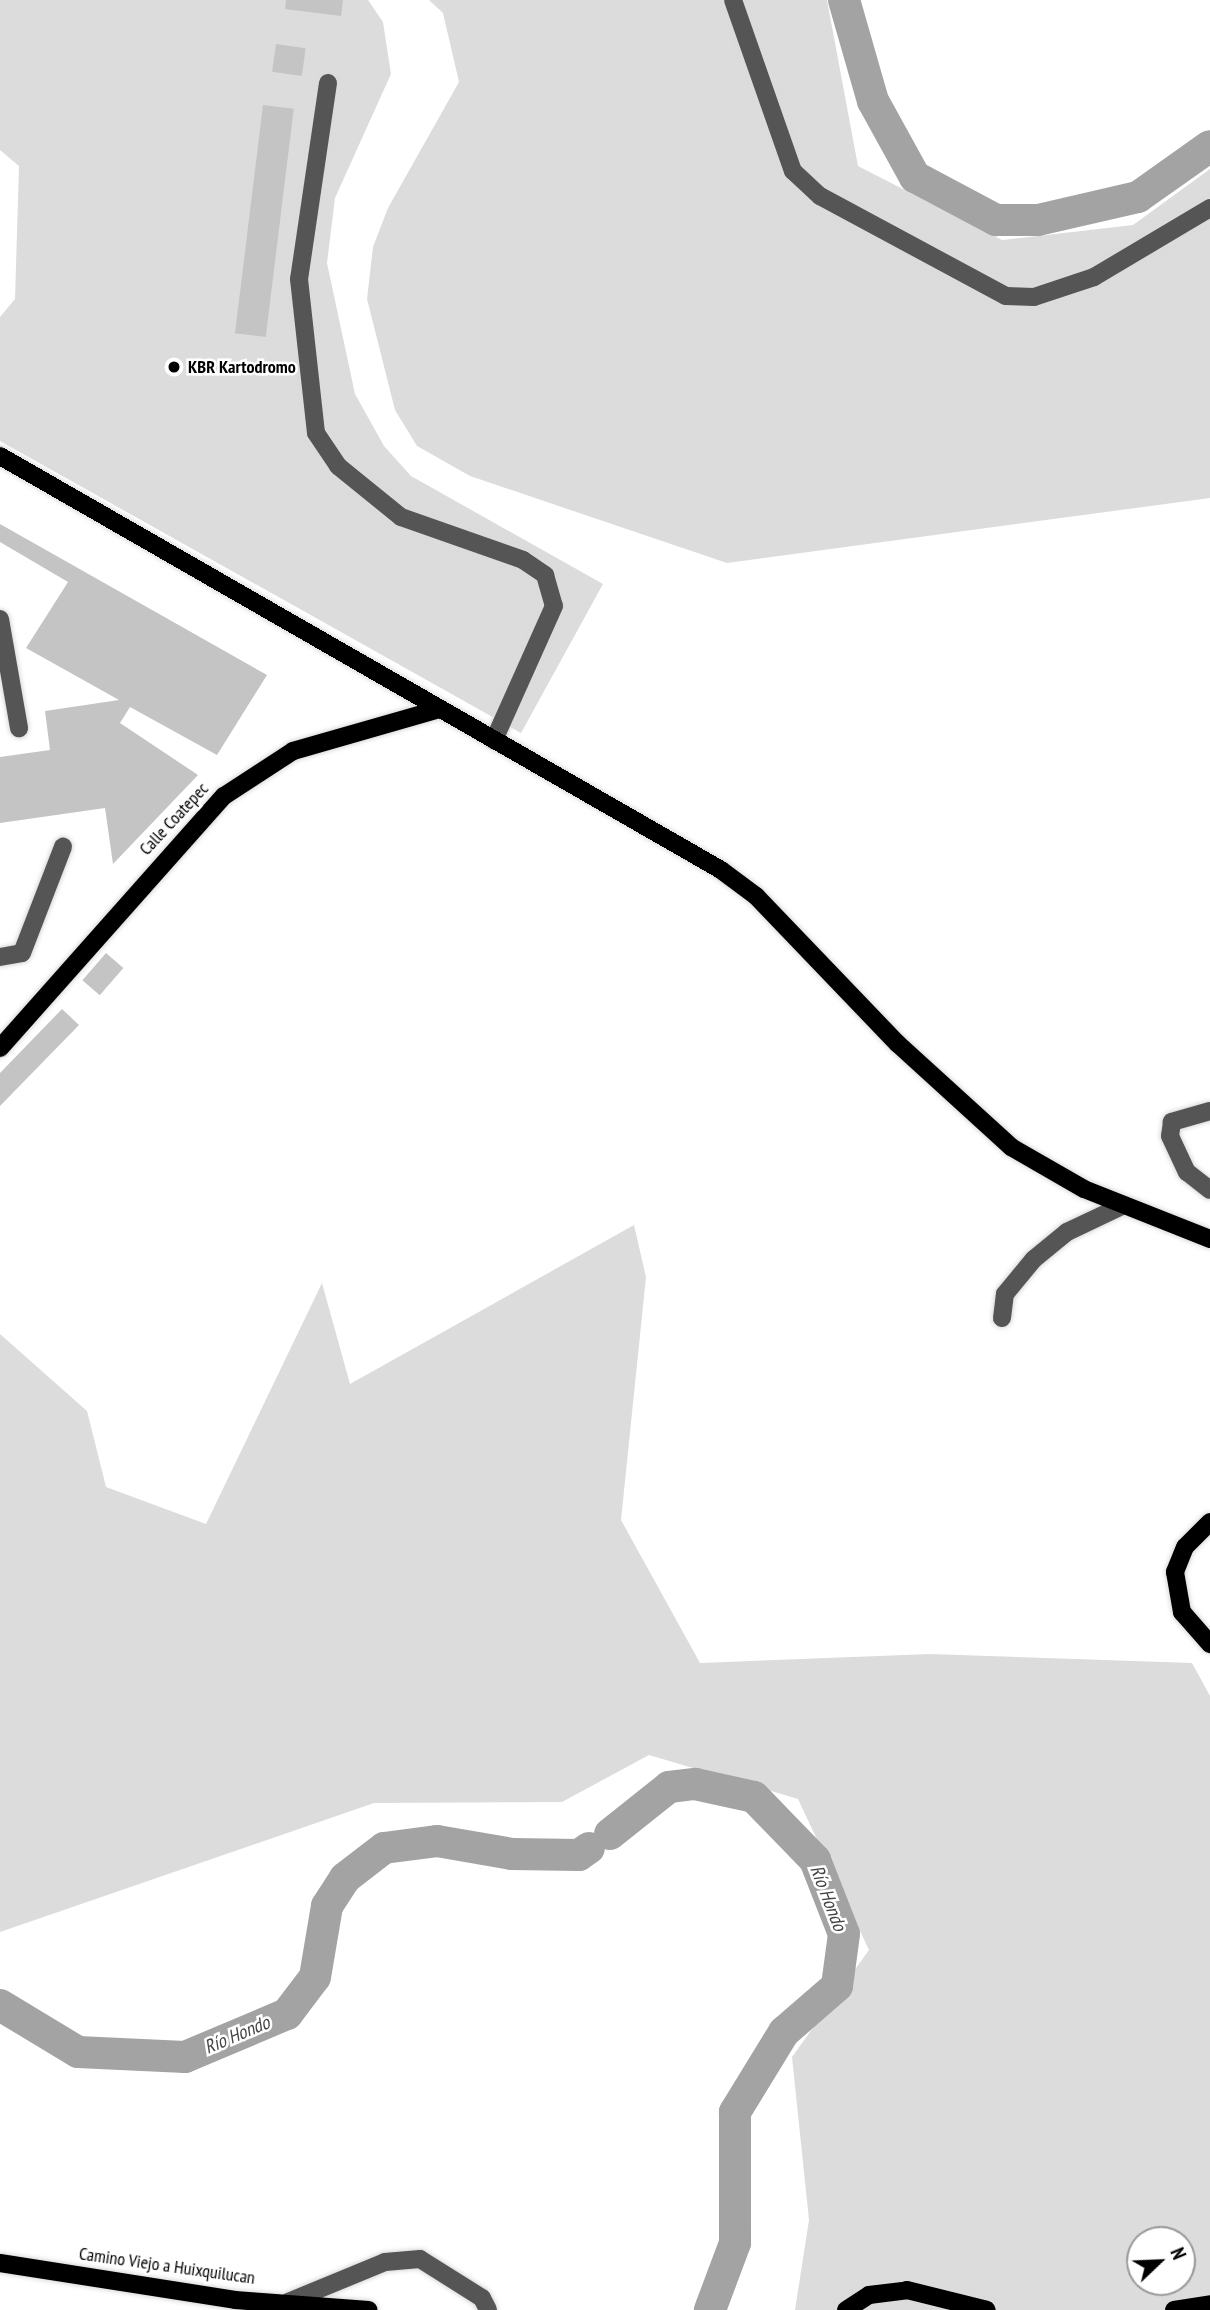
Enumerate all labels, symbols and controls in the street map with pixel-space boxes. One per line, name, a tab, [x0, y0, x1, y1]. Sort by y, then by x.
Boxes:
place label: KBR Kartodromo	[188, 356, 296, 378]
marker: KBR Kartodromo	[166, 359, 182, 375]
street label: Calle Coatepec	[135, 778, 213, 860]
water label: Río Hondo	[805, 1862, 851, 1934]
water label: Río Hondo	[201, 2011, 273, 2059]
north arrow	[1126, 2226, 1196, 2296]
street label: Camino Viejo a Huixquilucan	[77, 2243, 257, 2289]
text: N	[1165, 2244, 1192, 2263]

